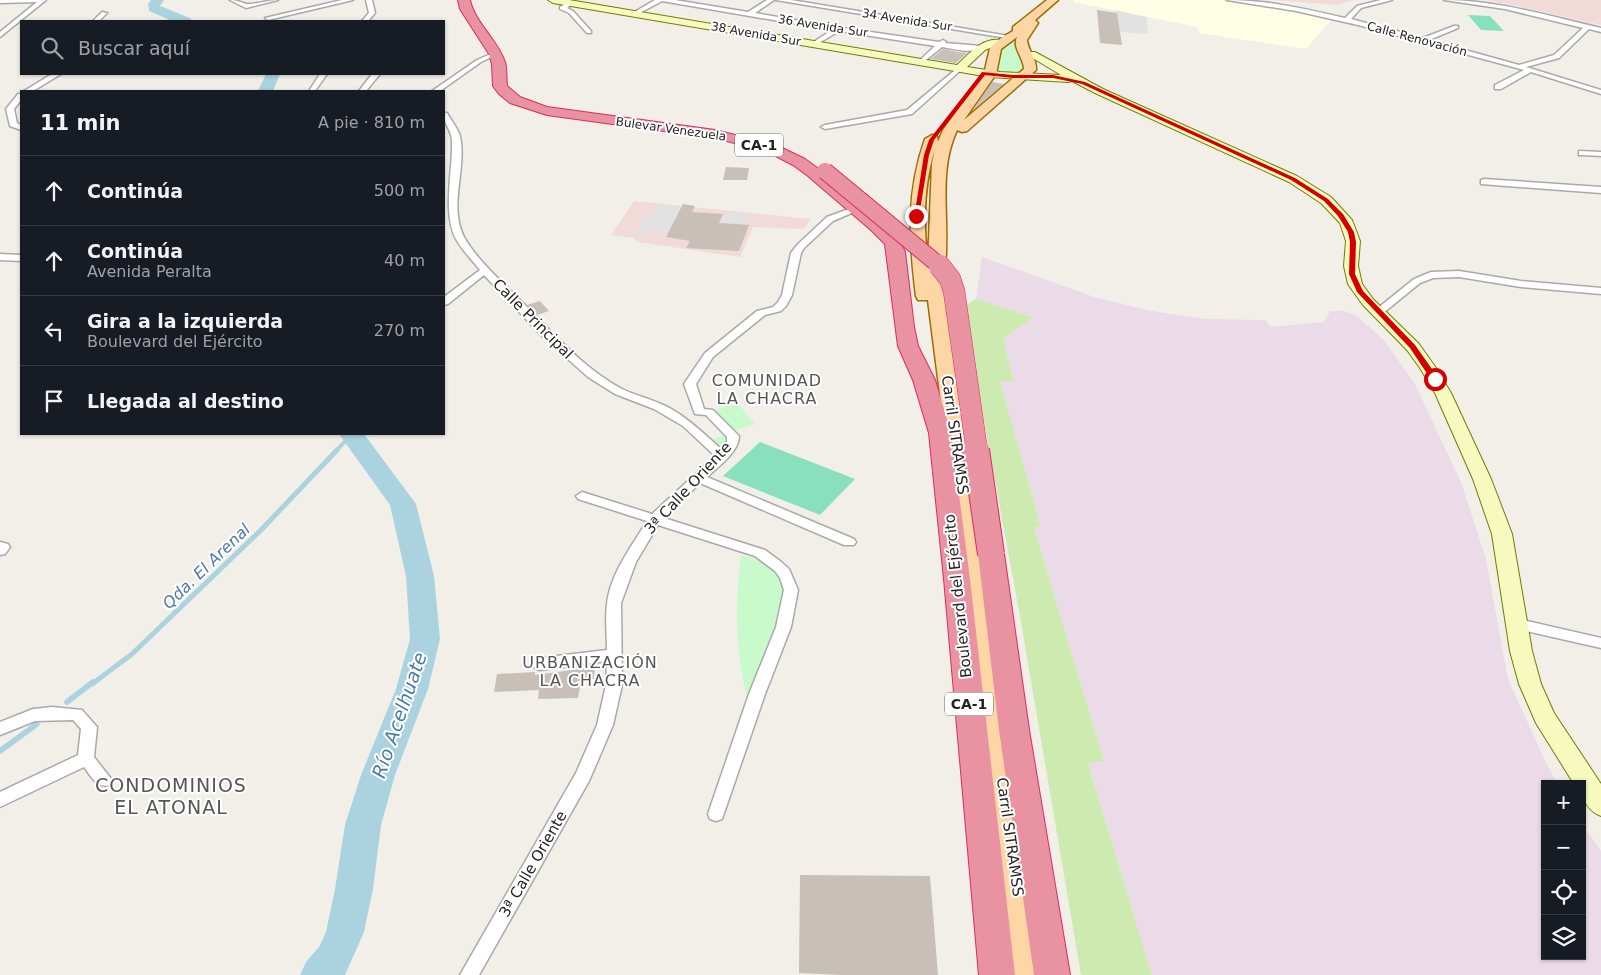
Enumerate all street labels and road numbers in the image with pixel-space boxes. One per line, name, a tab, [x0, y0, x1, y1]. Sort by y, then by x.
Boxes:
street label: 34 Avenida Sur	[861, 6, 953, 34]
street label: 36 Avenida Sur	[777, 12, 869, 40]
street label: 38 Avenida Sur	[710, 19, 802, 49]
street label: Calle Renovación	[1365, 19, 1469, 59]
street label: Bulevar Venezuela	[615, 114, 727, 144]
road number: CA-1	[735, 134, 783, 156]
street label: Calle Principal	[489, 275, 577, 363]
street label: Carril SITRAMSS	[938, 374, 972, 496]
street label: 3ª Calle Oriente	[641, 438, 735, 538]
street label: Boulevard del Ejército	[940, 513, 976, 679]
road number: CA-1	[945, 692, 993, 716]
street label: Carril SITRAMSS	[993, 776, 1027, 898]
street label: 3ª Calle Oriente	[495, 808, 571, 920]

